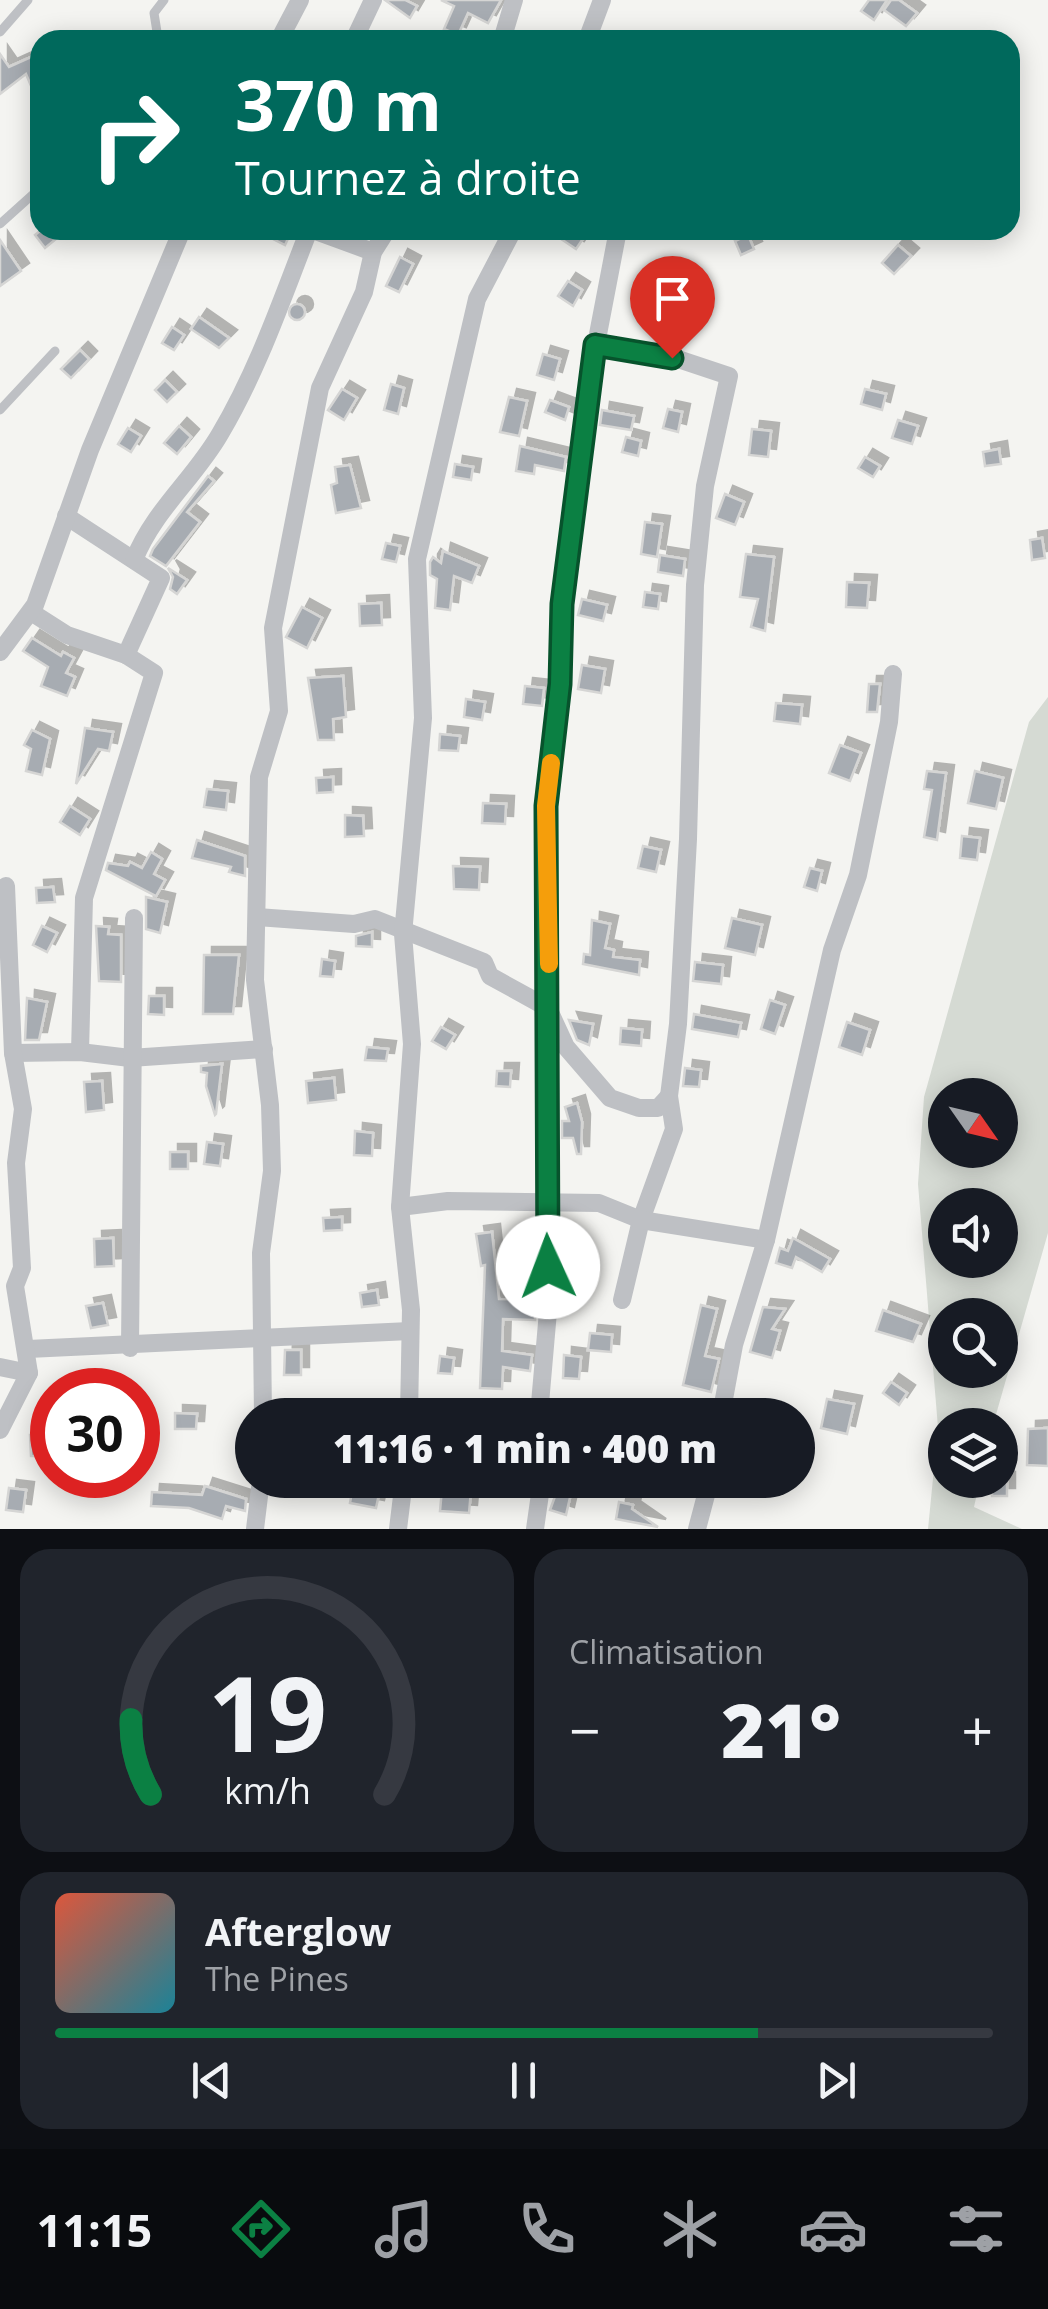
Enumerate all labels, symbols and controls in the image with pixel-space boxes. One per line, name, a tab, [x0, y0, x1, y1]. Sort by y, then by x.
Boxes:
text: 370 m	[235, 56, 442, 152]
icon: right	[70, 70, 200, 200]
text: Tournez à droite	[235, 147, 581, 208]
pin	[630, 256, 715, 359]
icon: arrive	[645, 271, 700, 326]
north arrow	[928, 1078, 1018, 1168]
map controls	[928, 1078, 1018, 1498]
button: sound	[928, 1188, 1018, 1278]
position arrow	[496, 1215, 600, 1319]
button: search	[928, 1298, 1018, 1388]
speed limit sign: 30	[30, 1368, 160, 1498]
button: layers	[928, 1408, 1018, 1498]
text: 11:16 · 1 min · 400 m	[333, 1422, 717, 1474]
text: Climatisation	[569, 1630, 764, 1673]
text: 19	[208, 1641, 326, 1782]
text: 21°	[721, 1678, 841, 1780]
text: −	[569, 1692, 600, 1767]
text: +	[962, 1692, 993, 1767]
text: km/h	[224, 1766, 310, 1814]
text: Afterglow	[205, 1905, 391, 1957]
text: The Pines	[205, 1957, 349, 2000]
icon: previous	[184, 2053, 239, 2108]
icon: pause	[496, 2053, 551, 2108]
icon: next	[809, 2053, 864, 2108]
icon: directions	[226, 2194, 296, 2264]
icon: music	[369, 2194, 439, 2264]
icon: phone	[512, 2194, 582, 2264]
icon: climate	[655, 2194, 725, 2264]
icon: car	[798, 2194, 868, 2264]
icon: filters	[941, 2194, 1011, 2264]
text: 11:15	[37, 2199, 152, 2260]

